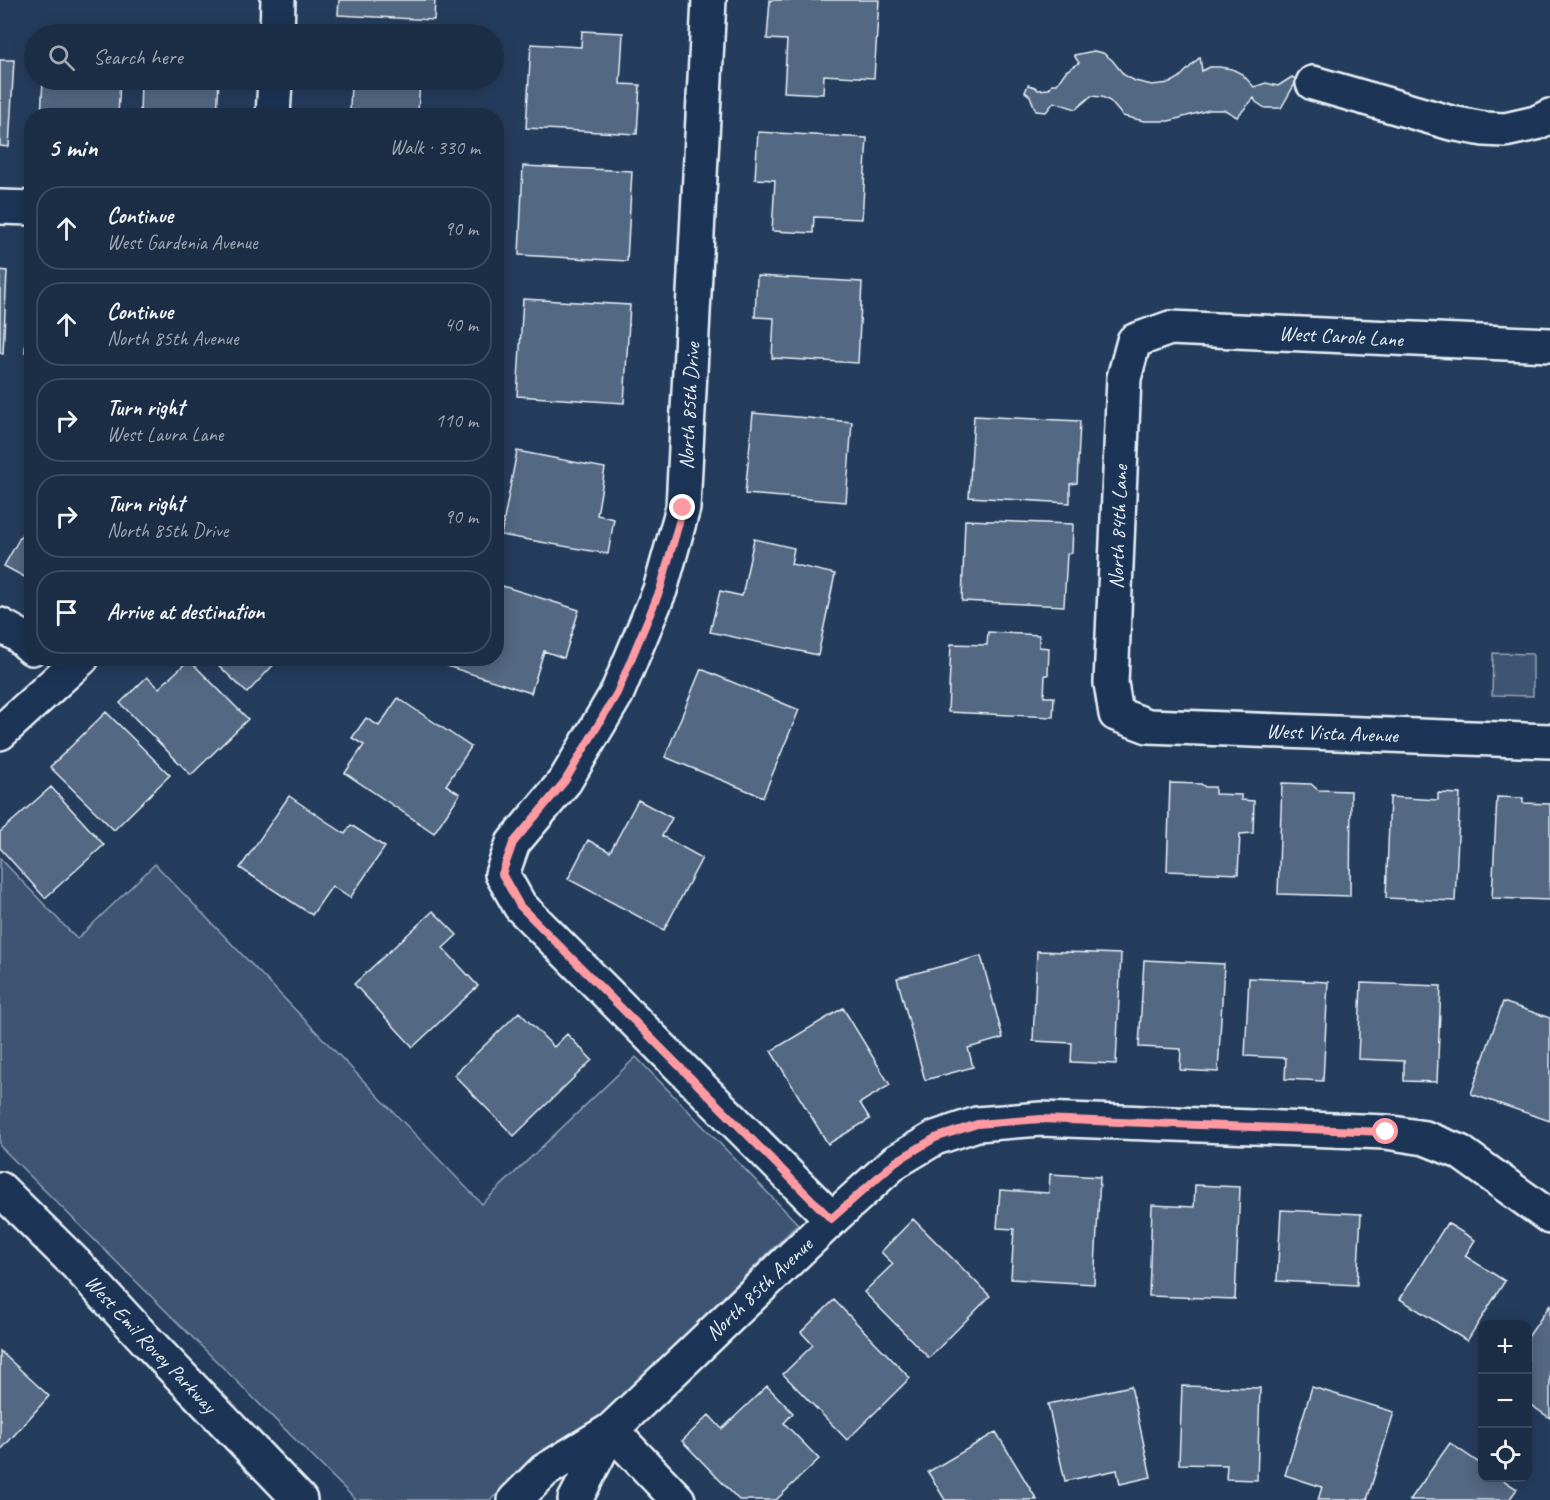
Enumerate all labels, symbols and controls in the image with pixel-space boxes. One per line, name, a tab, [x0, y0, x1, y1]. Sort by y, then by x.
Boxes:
search box	[24, 24, 504, 90]
icon: search	[45, 41, 78, 74]
text: Search here	[93, 43, 183, 71]
text: 5 min	[48, 131, 97, 164]
text: Walk · 330 m	[390, 135, 480, 160]
text: Continue	[107, 202, 173, 230]
icon: ahead	[50, 212, 83, 245]
text: 90 m	[444, 216, 478, 241]
text: West Gardenia Avenue	[107, 230, 257, 255]
text: Continue	[107, 298, 173, 326]
icon: ahead	[50, 308, 83, 341]
text: 40 m	[444, 312, 478, 337]
street label: West Carole Lane	[1278, 320, 1405, 352]
text: North 85th Avenue	[107, 326, 238, 351]
street label: North 85th Drive	[673, 341, 705, 470]
text: Turn right	[107, 394, 184, 422]
icon: right	[50, 404, 83, 437]
text: 110 m	[435, 408, 478, 433]
text: West Laura Lane	[107, 422, 223, 447]
street label: North 84th Lane	[1103, 463, 1133, 589]
text: Turn right	[107, 490, 184, 518]
route end	[669, 494, 695, 520]
icon: right	[50, 500, 83, 533]
text: 90 m	[444, 504, 478, 529]
text: North 85th Drive	[107, 518, 228, 543]
icon: arrive	[50, 596, 83, 629]
text: Arrive at destination	[107, 598, 264, 626]
street label: West Vista Avenue	[1266, 717, 1400, 748]
route start	[1372, 1118, 1398, 1144]
street label: North 85th Avenue	[700, 1231, 819, 1346]
street label: West Emil Rovey Parkway	[79, 1269, 223, 1420]
map controls	[1478, 1320, 1532, 1482]
button: +	[1478, 1320, 1532, 1374]
button: −	[1478, 1374, 1532, 1428]
button: locate	[1478, 1428, 1532, 1482]

